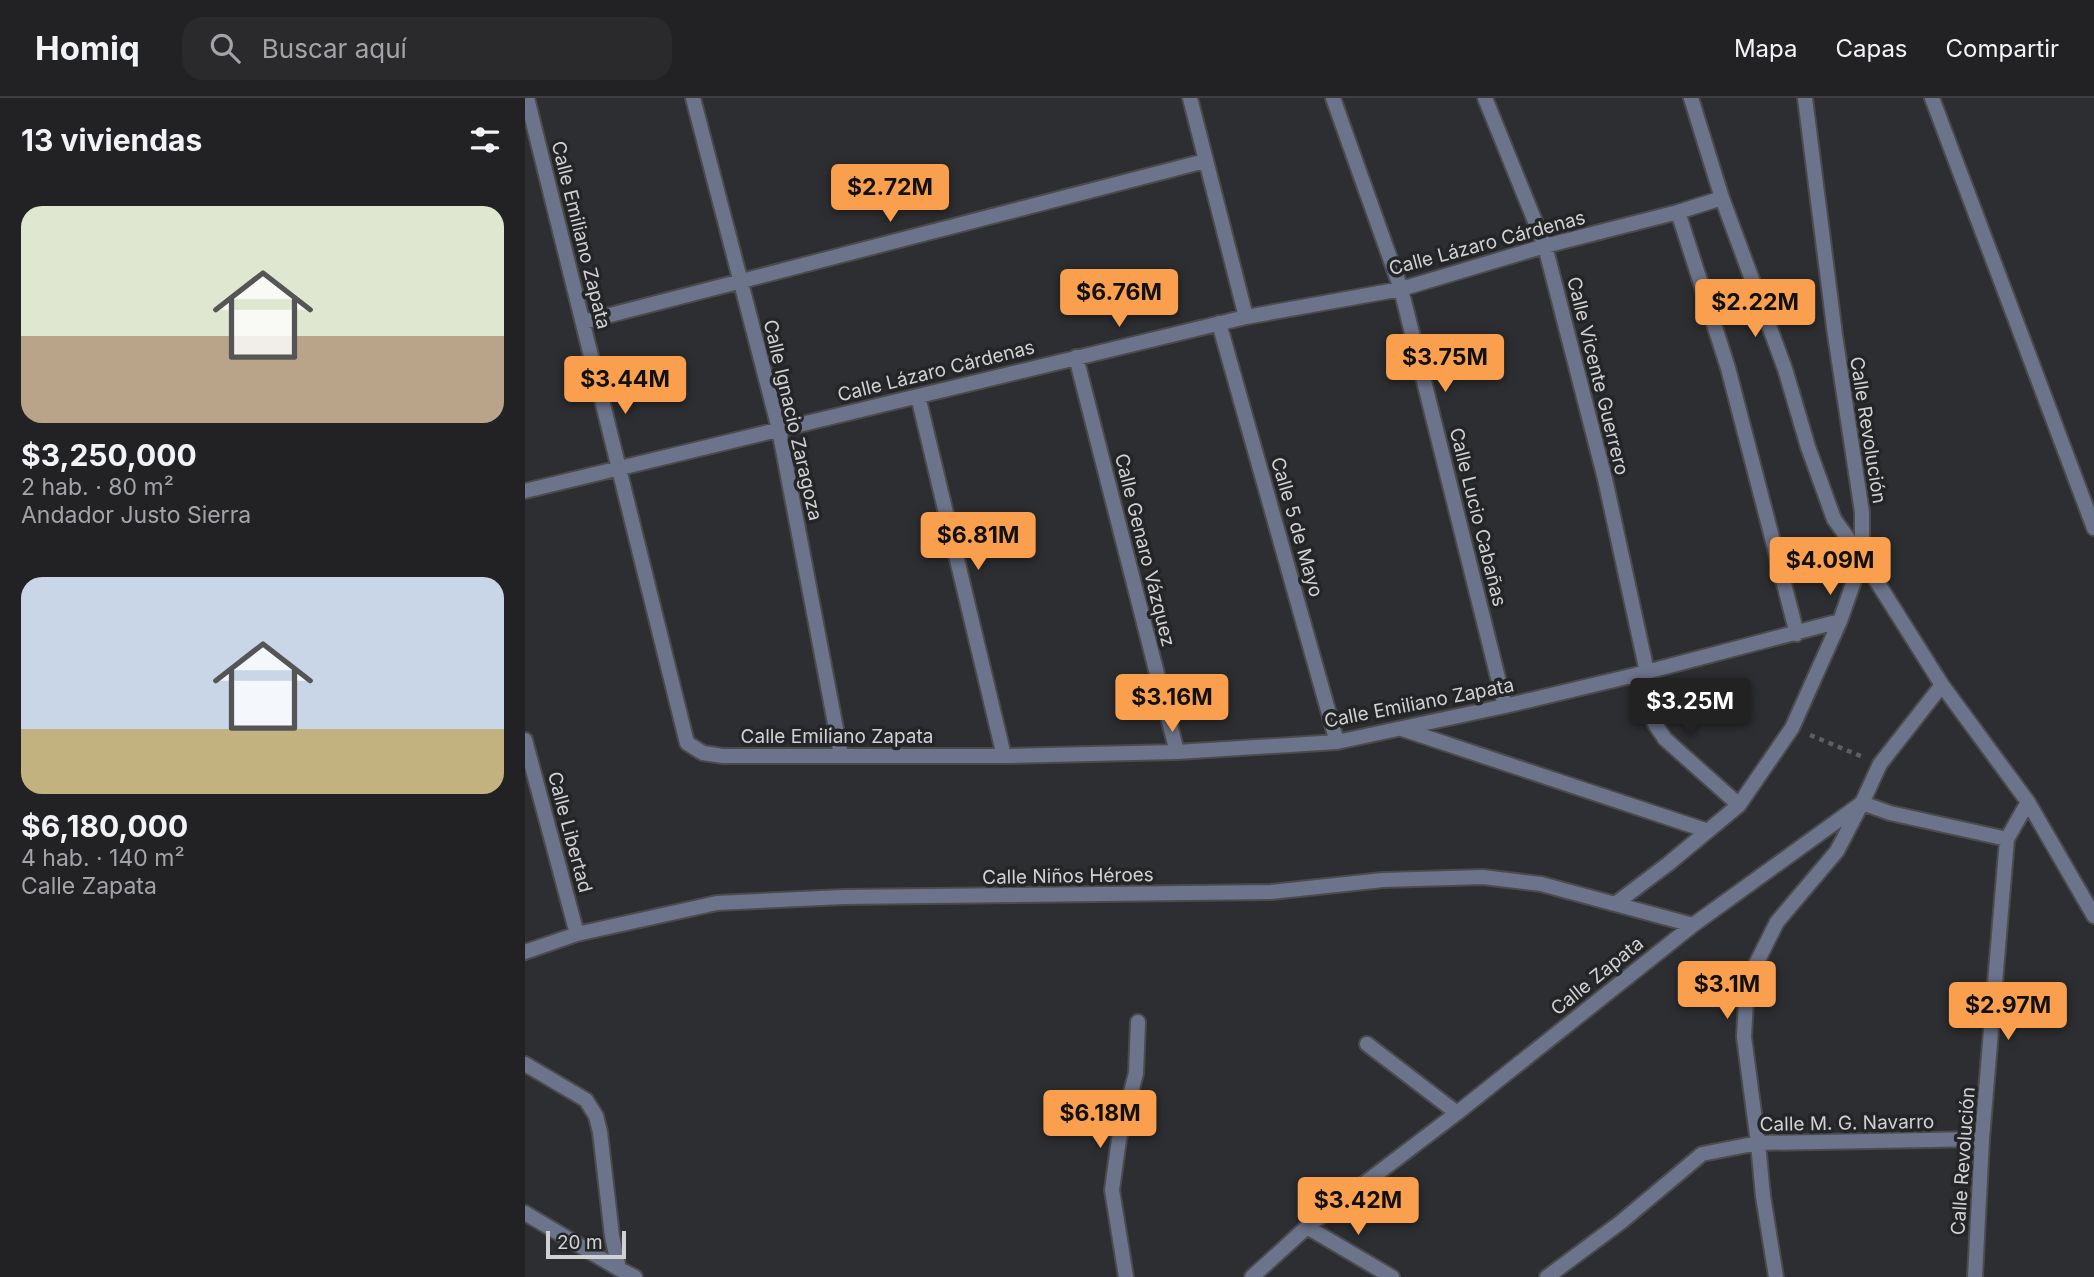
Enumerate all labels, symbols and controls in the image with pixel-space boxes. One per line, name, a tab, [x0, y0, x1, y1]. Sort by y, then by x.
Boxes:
search box	[182, 17, 672, 80]
text: Homiq	[35, 28, 140, 68]
icon: search	[206, 29, 244, 67]
text: Buscar aquí	[262, 33, 407, 64]
text: Mapa	[1734, 34, 1797, 63]
text: Capas	[1835, 34, 1908, 63]
text: Compartir	[1946, 34, 2059, 63]
icon: filters	[466, 121, 504, 159]
text: 13 viviendas	[21, 122, 202, 158]
street label: Calle Emiliano Zapata	[547, 139, 615, 331]
pin: $2.72M	[833, 164, 947, 224]
text: $2.72M	[847, 173, 933, 201]
street label: Calle Lázaro Cárdenas	[1386, 206, 1588, 280]
icon: home	[200, 252, 326, 378]
pin: $6.76M	[1062, 270, 1176, 329]
street label: Calle Vicente Guerrero	[1562, 274, 1634, 478]
text: $6.76M	[1076, 278, 1162, 306]
pin: $2.22M	[1698, 280, 1812, 339]
text: $2.22M	[1711, 288, 1799, 316]
street label: Calle Ignacio Zaragoza	[759, 317, 827, 523]
pin: $3.75M	[1388, 334, 1502, 394]
street label: Calle Lázaro Cárdenas	[835, 335, 1037, 407]
text: $3.75M	[1402, 343, 1488, 371]
street label: Calle Revolución	[1845, 355, 1891, 505]
pin: $3.44M	[568, 356, 682, 416]
text: $3.44M	[580, 365, 670, 393]
street label: Calle Lucio Cabañas	[1445, 425, 1511, 609]
text: $3,250,000	[21, 437, 197, 473]
street label: Calle Genaro Vázquez	[1110, 451, 1180, 649]
street label: Calle 5 de Mayo	[1266, 454, 1328, 600]
text: 2 hab. · 80 m²	[21, 473, 174, 501]
text: Andador Justo Sierra	[21, 501, 251, 529]
pin: $6.81M	[921, 512, 1035, 572]
text: $6.81M	[937, 521, 1019, 549]
pin: $4.09M	[1773, 538, 1887, 597]
text: $4.09M	[1786, 546, 1874, 574]
icon: home	[200, 623, 326, 749]
street label: Calle Emiliano Zapata	[1322, 673, 1516, 733]
pin: $3.16M	[1115, 674, 1229, 734]
pin: $3.25M	[1633, 678, 1747, 738]
text: $3.16M	[1131, 683, 1213, 711]
text: $3.25M	[1646, 687, 1734, 715]
street label: Calle Emiliano Zapata	[741, 725, 933, 748]
street label: Calle Libertad	[543, 769, 597, 895]
text: $6,180,000	[21, 808, 188, 844]
text: 4 hab. · 140 m²	[21, 844, 185, 872]
street label: Calle Niños Héroes	[982, 863, 1154, 889]
text: Calle Zapata	[21, 872, 157, 900]
street label: Calle Zapata	[1546, 932, 1648, 1020]
pin: $3.1M	[1678, 962, 1776, 1021]
text: $3.1M	[1694, 970, 1760, 998]
pin: $2.97M	[1951, 982, 2065, 1042]
text: $2.97M	[1965, 991, 2051, 1019]
street label: Calle Revolución	[1946, 1086, 1980, 1236]
pin: $6.18M	[1043, 1090, 1157, 1150]
text: $6.18M	[1059, 1099, 1141, 1127]
street label: Calle M. G. Navarro	[1759, 1110, 1935, 1136]
pin: $3.42M	[1301, 1178, 1415, 1237]
text: $3.42M	[1314, 1186, 1402, 1214]
scale bar	[546, 1228, 627, 1260]
text: 20 m	[557, 1231, 603, 1254]

